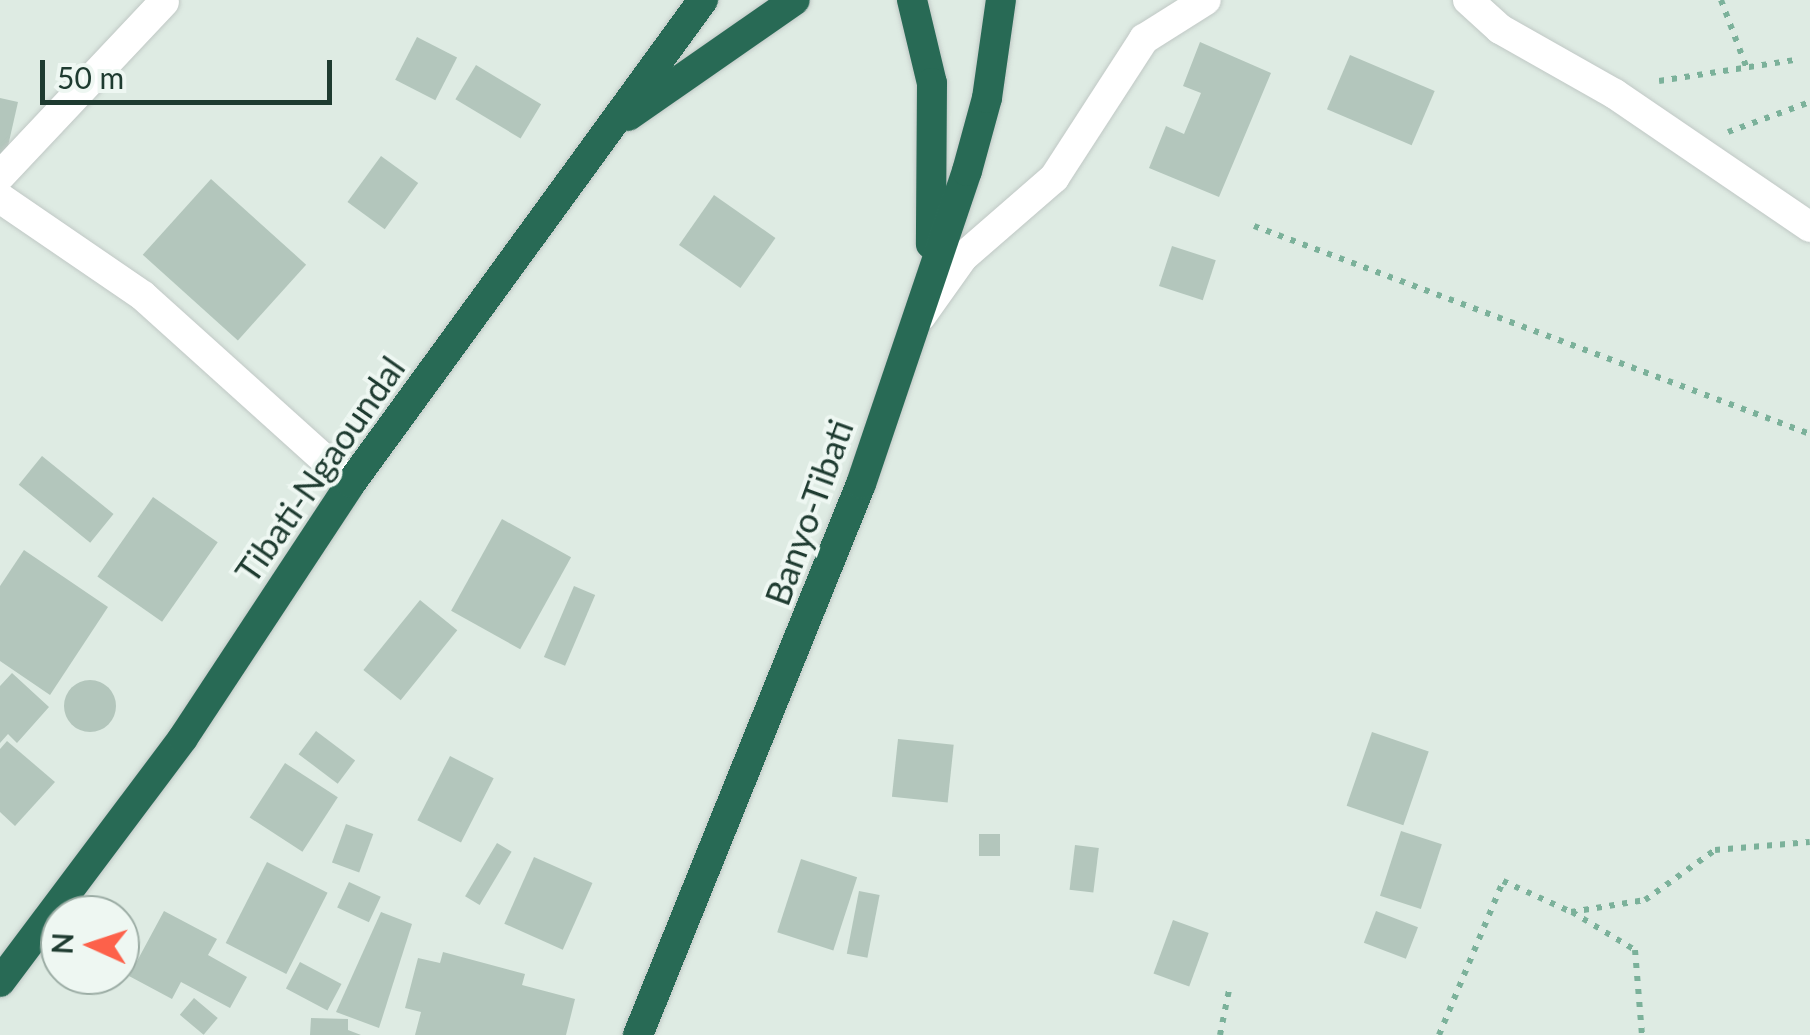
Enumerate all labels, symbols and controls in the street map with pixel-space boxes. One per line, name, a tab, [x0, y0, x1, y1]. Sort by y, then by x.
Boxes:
scale bar	[45, 40, 338, 102]
text: 50 m	[57, 59, 124, 95]
street label: Tibati-Ngaoundal	[225, 348, 413, 590]
street label: Banyo-Tibati	[755, 413, 861, 611]
north arrow	[40, 895, 140, 995]
text: N	[44, 932, 80, 955]

